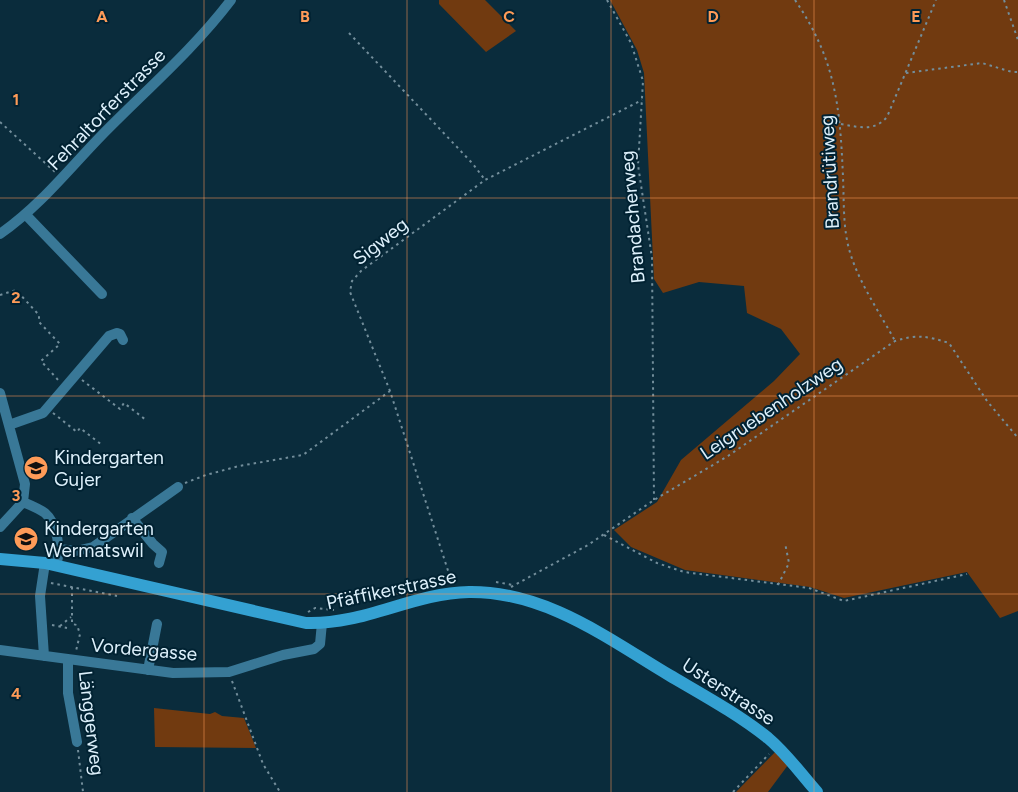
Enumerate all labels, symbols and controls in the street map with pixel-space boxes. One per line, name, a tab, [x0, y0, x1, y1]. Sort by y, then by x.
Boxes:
text: A	[96, 7, 108, 26]
text: B	[300, 7, 310, 26]
text: C	[503, 7, 515, 26]
text: D	[707, 7, 719, 26]
text: E	[911, 7, 921, 26]
street label: Fehraltorferstrasse	[43, 44, 170, 175]
text: 1	[13, 90, 19, 109]
street label: Brandrütiweg	[815, 114, 844, 230]
street label: Brandacherweg	[615, 150, 650, 284]
street label: Sigweg	[348, 213, 412, 270]
text: 2	[11, 288, 21, 307]
street label: Leigruebenholzweg	[696, 352, 847, 465]
place label: Kindergarten Gujer	[54, 446, 164, 491]
school or university icon: Kindergarten Gujer	[23, 455, 49, 481]
text: 3	[12, 486, 21, 505]
place label: Kindergarten Wermatswil	[44, 517, 154, 562]
school or university icon: Kindergarten Wermatswil	[13, 526, 39, 552]
street label: Pfäffikerstrasse	[324, 565, 458, 614]
street label: Vordergasse	[90, 633, 198, 666]
street label: Usterstrasse	[678, 653, 780, 730]
street label: Länggerweg	[74, 669, 109, 777]
text: 4	[11, 684, 21, 703]

